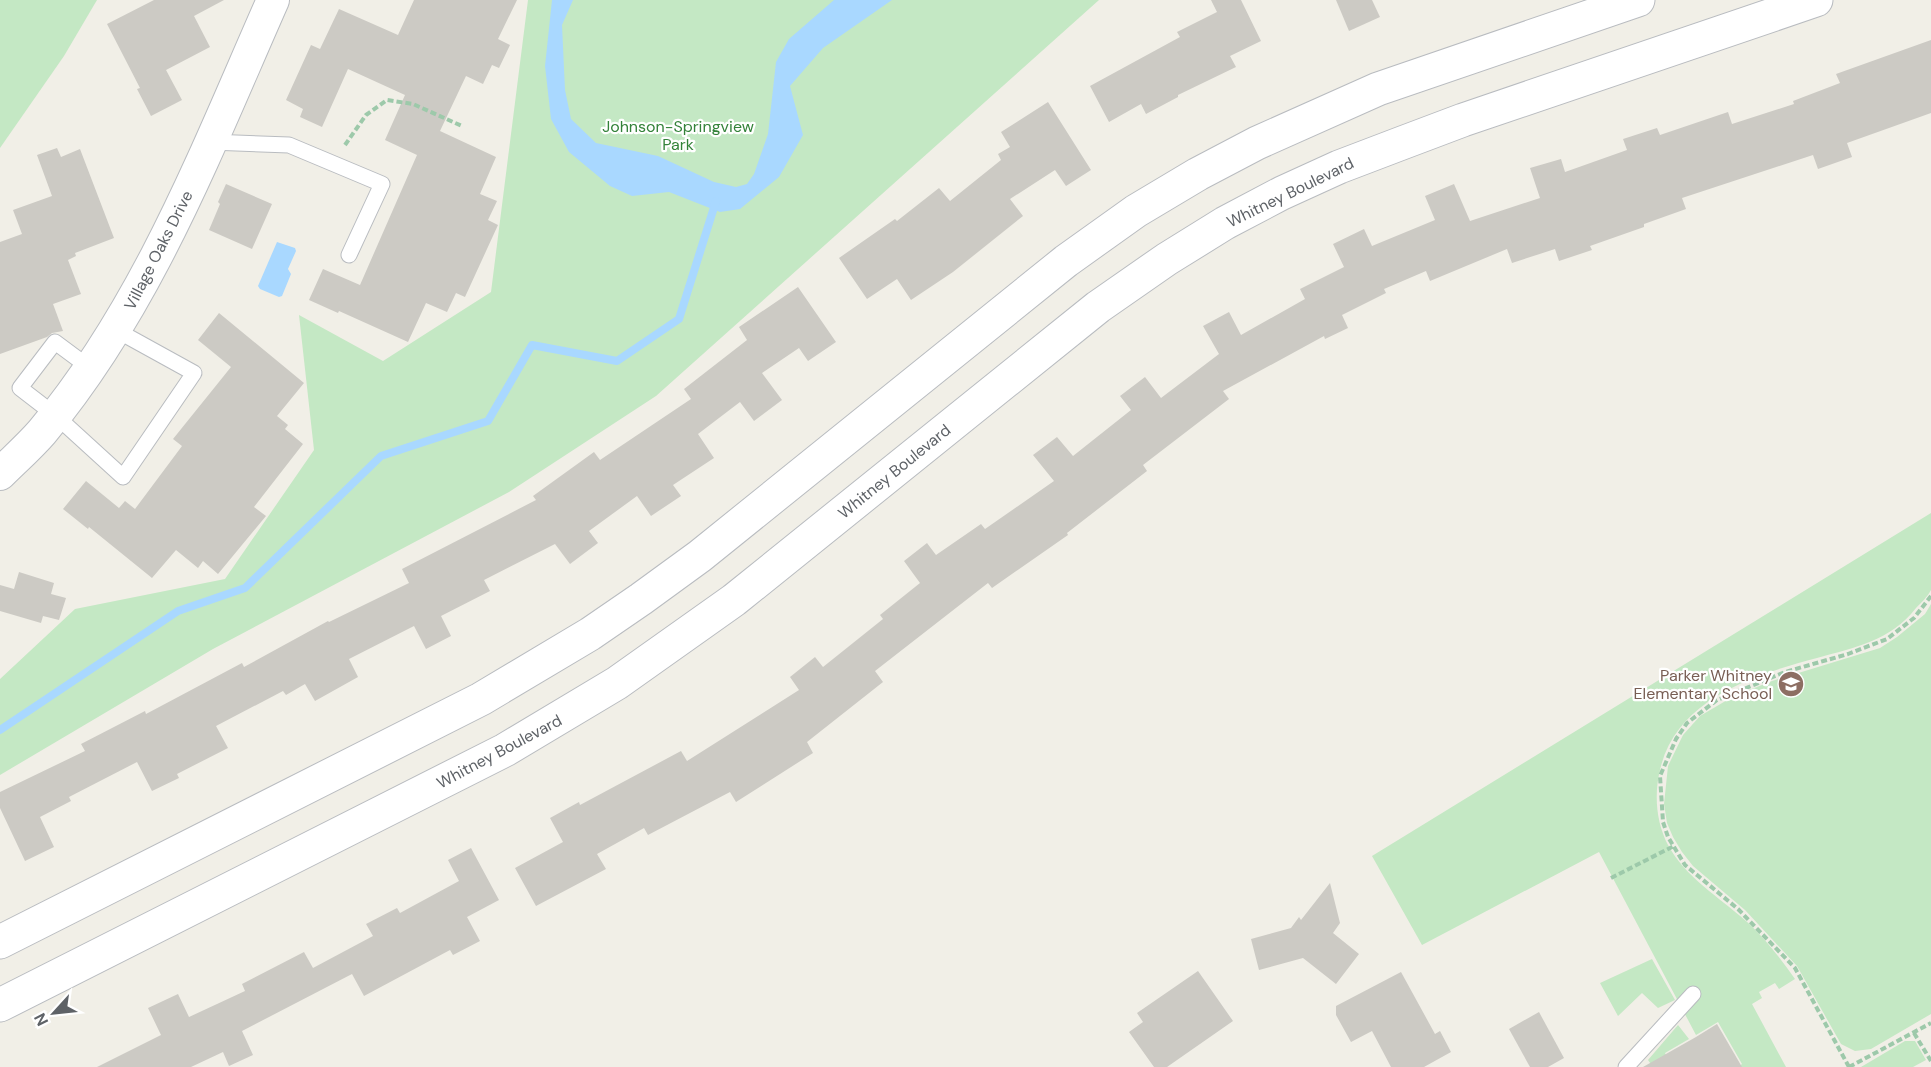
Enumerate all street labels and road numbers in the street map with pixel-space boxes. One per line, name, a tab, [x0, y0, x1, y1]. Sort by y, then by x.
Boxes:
street label: Whitney Boulevard	[1223, 153, 1357, 232]
street label: Village Oaks Drive	[119, 187, 198, 313]
street label: Whitney Boulevard	[834, 420, 955, 523]
street label: Whitney Boulevard	[433, 710, 566, 793]

